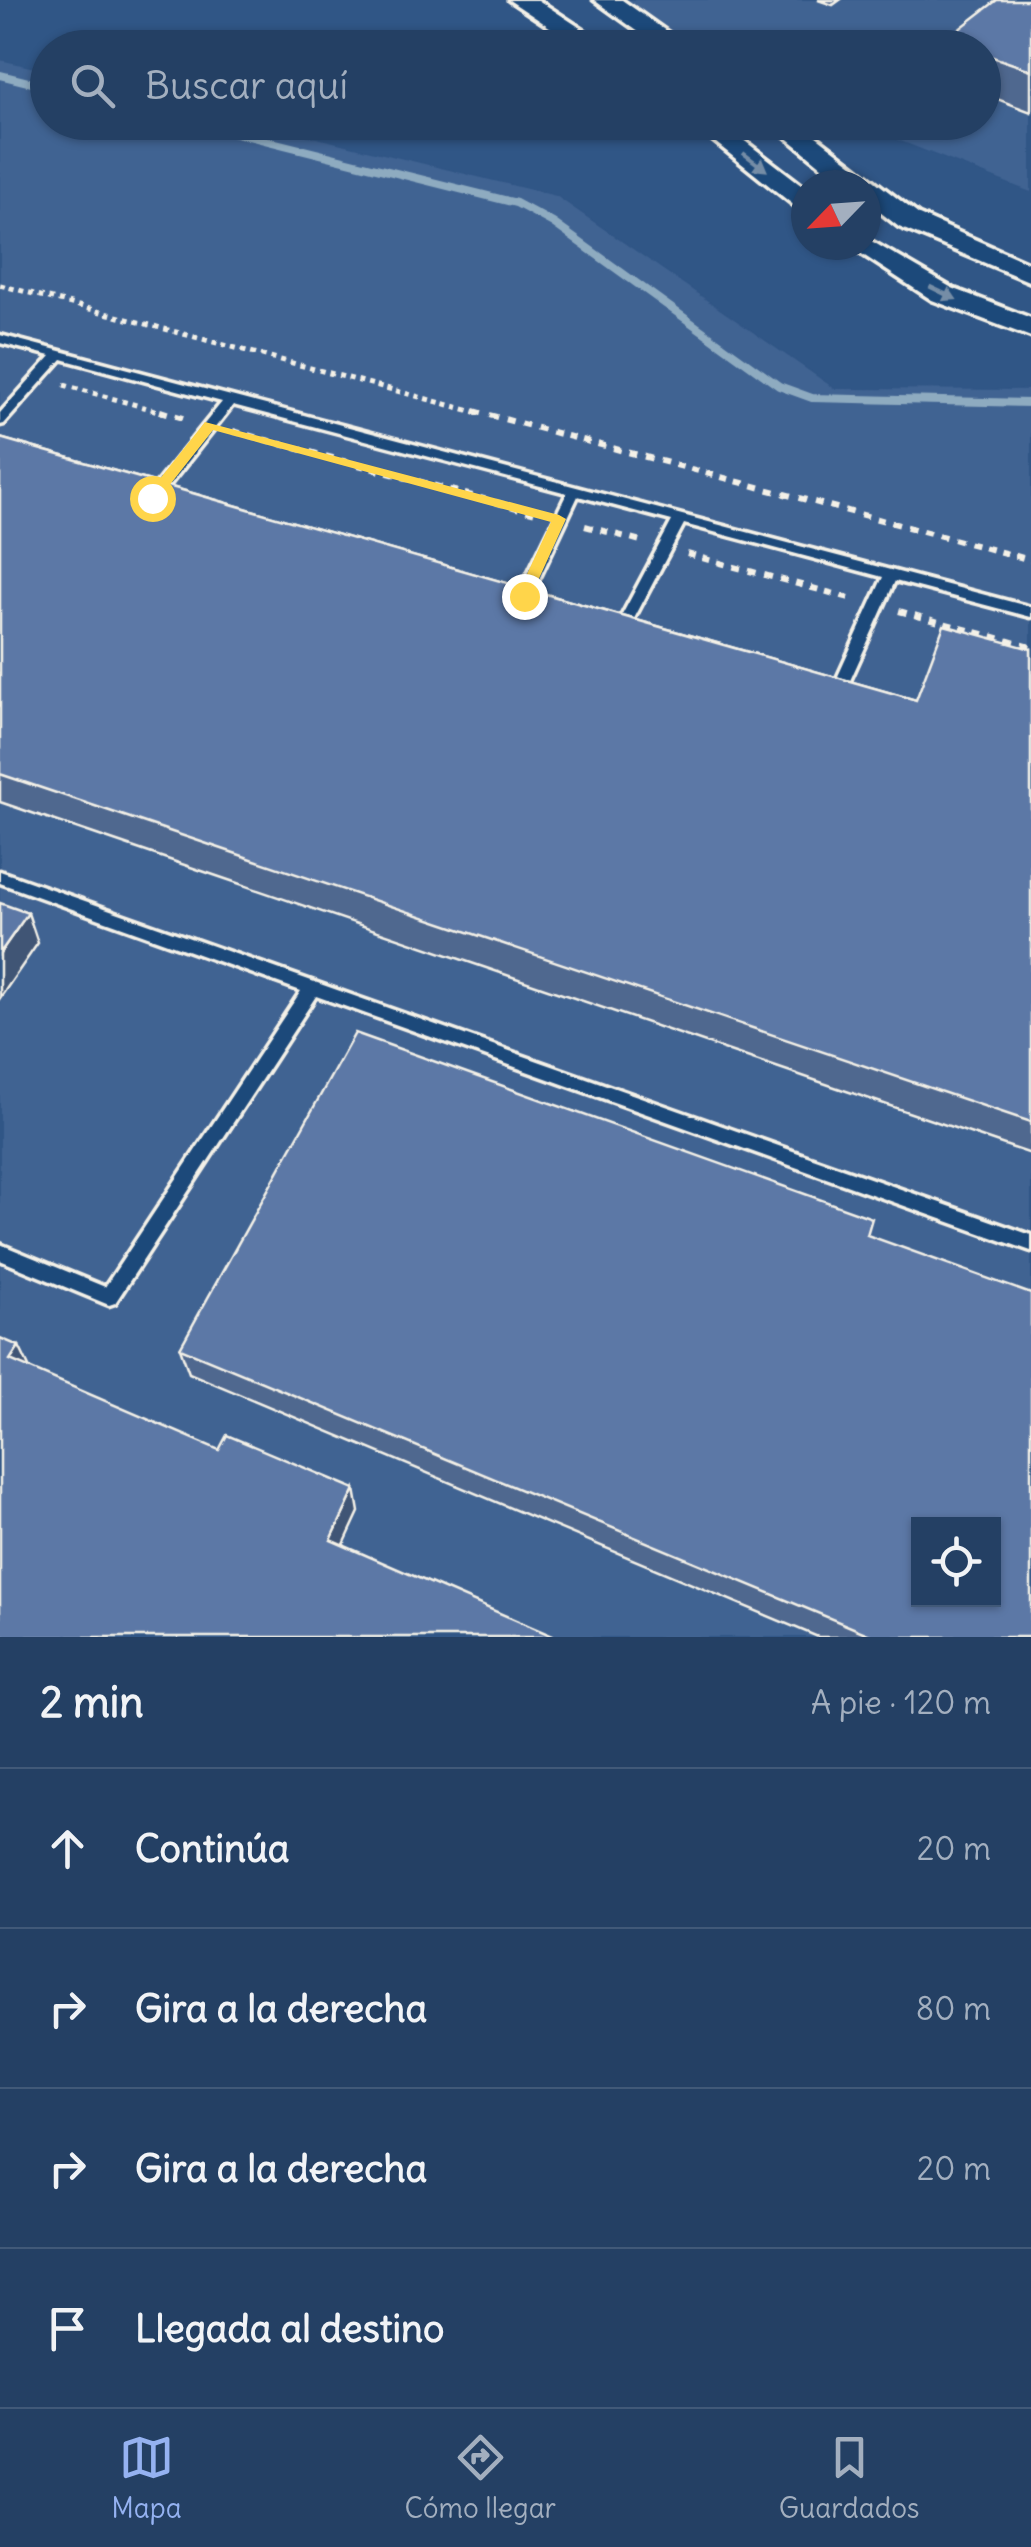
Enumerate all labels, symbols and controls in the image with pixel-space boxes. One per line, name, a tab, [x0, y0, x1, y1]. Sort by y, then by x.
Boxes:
search box	[30, 30, 1001, 140]
icon: search	[65, 58, 120, 113]
text: Buscar aquí	[145, 62, 348, 109]
one-way arrow	[742, 151, 768, 171]
north arrow	[791, 170, 881, 260]
one-way arrow	[929, 284, 958, 301]
route start	[130, 476, 176, 522]
route end	[502, 574, 548, 620]
map controls	[911, 1517, 1001, 1607]
button: locate	[911, 1517, 1001, 1607]
text: 2 min	[40, 1676, 144, 1728]
text: A pie · 120 m	[811, 1682, 991, 1723]
icon: ahead	[40, 1821, 95, 1876]
text: Continúa	[135, 1825, 290, 1872]
text: 20 m	[917, 1828, 991, 1869]
icon: right	[40, 1981, 95, 2036]
text: Gira a la derecha	[135, 1985, 427, 2032]
text: 80 m	[916, 1988, 991, 2029]
icon: right	[40, 2141, 95, 2196]
text: Gira a la derecha	[135, 2145, 427, 2192]
text: 20 m	[917, 2148, 991, 2189]
icon: arrive	[40, 2301, 95, 2356]
text: Llegada al destino	[135, 2305, 444, 2352]
tab: Mapa	[111, 2430, 182, 2526]
tab: Cómo llegar	[405, 2430, 556, 2526]
tab: Guardados	[779, 2430, 920, 2526]

